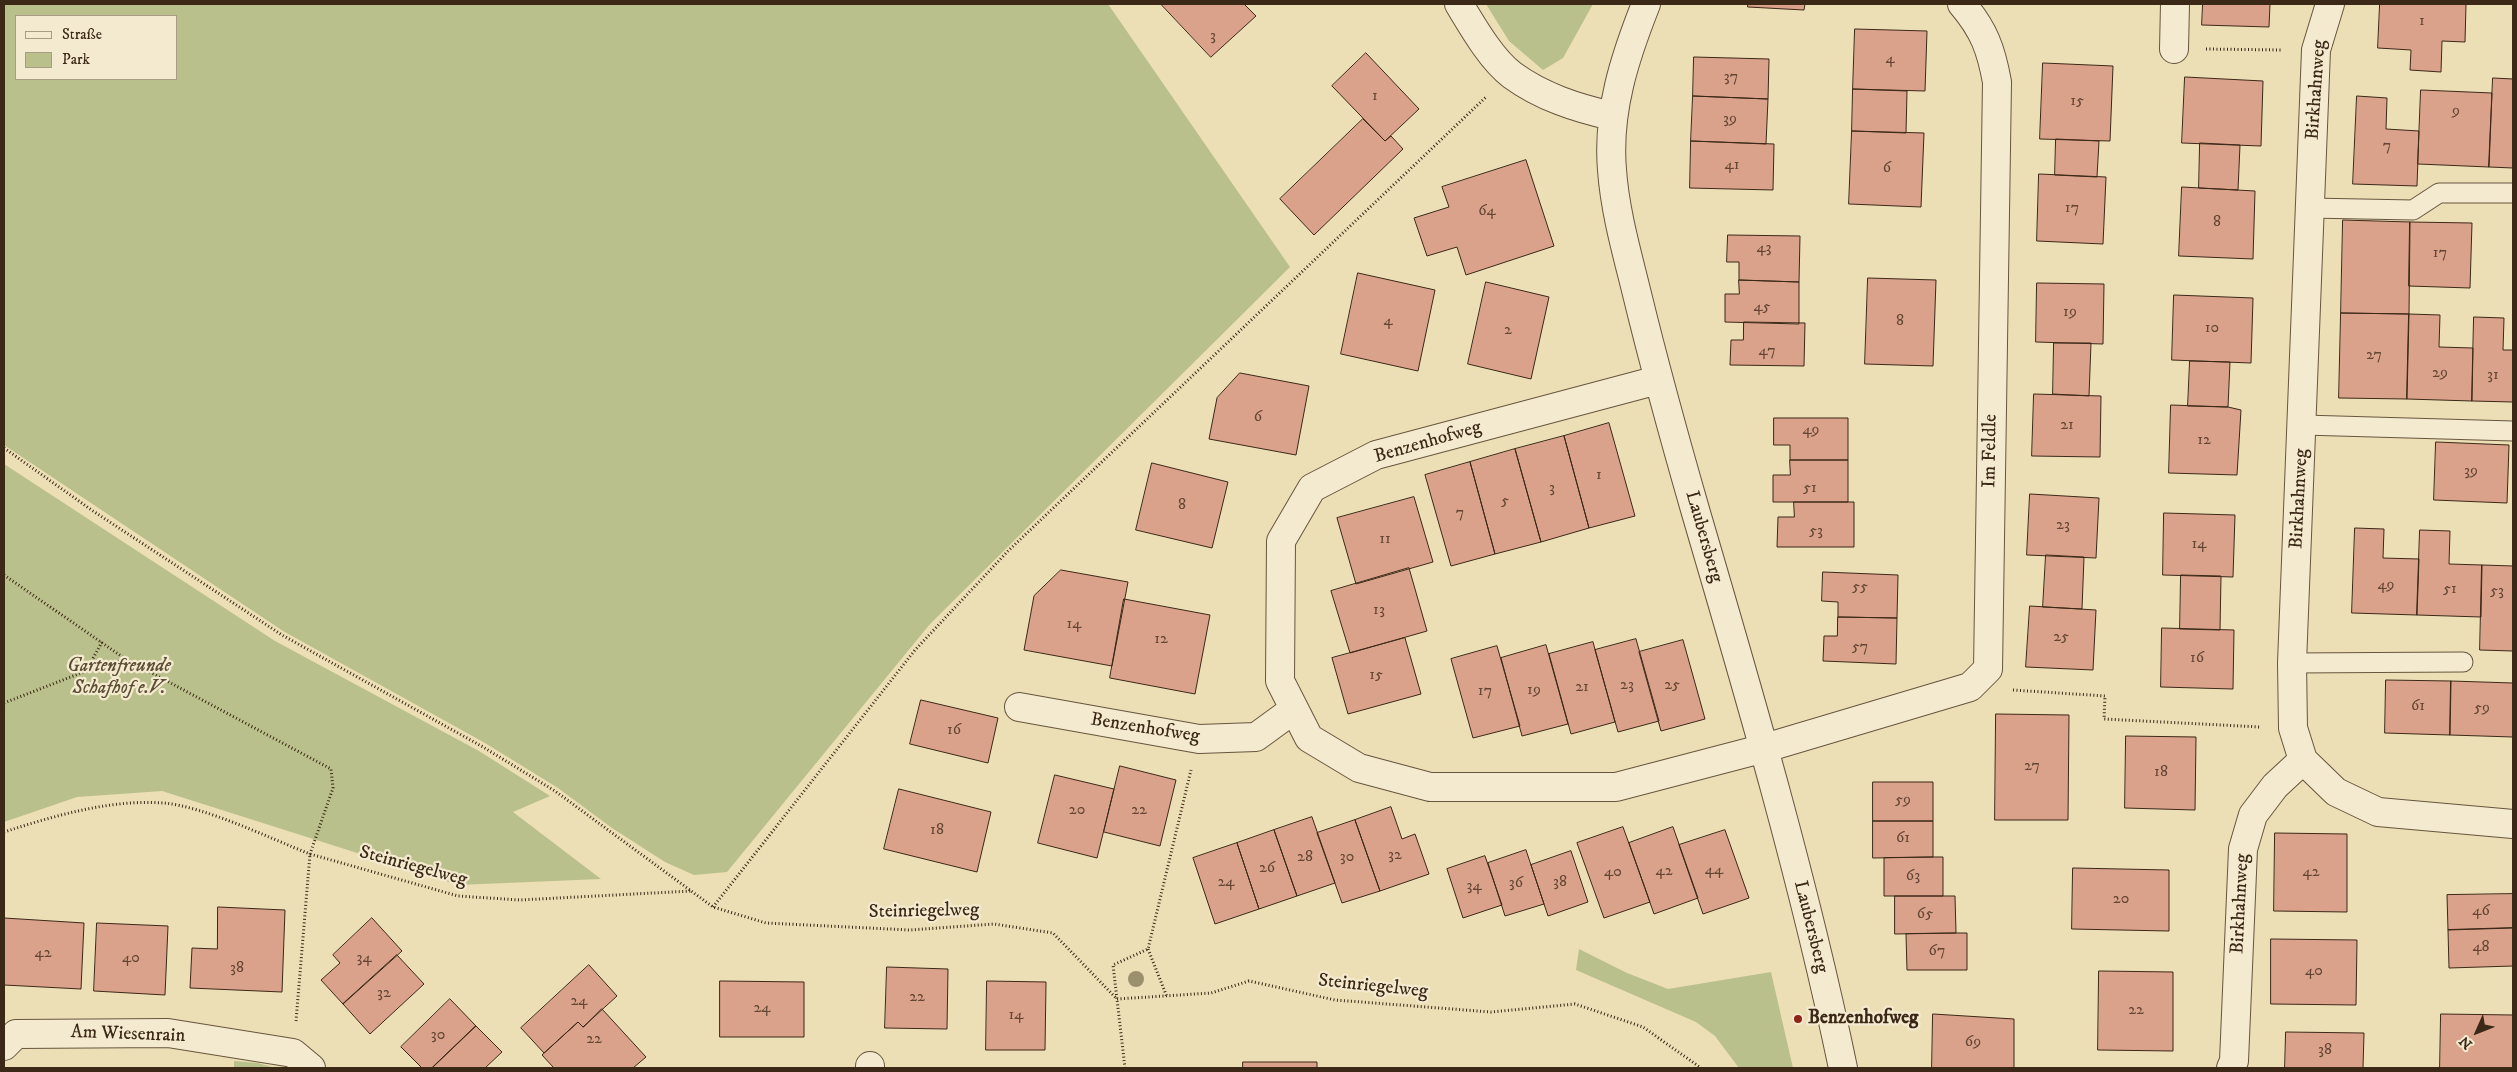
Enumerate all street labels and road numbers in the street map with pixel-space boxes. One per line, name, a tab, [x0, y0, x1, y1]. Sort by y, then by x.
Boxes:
street label: Birkhahnweg	[2302, 39, 2332, 141]
street label: Im Feldle	[1979, 414, 2003, 488]
street label: Benzenhofweg	[1372, 417, 1484, 469]
street label: Birkhahnweg	[2286, 448, 2314, 550]
street label: Laubersberg	[1679, 489, 1727, 585]
street label: Benzenhofweg	[1089, 709, 1201, 749]
street label: Steinriegelweg	[357, 842, 469, 892]
street label: Birkhahnweg	[2227, 853, 2255, 955]
street label: Laubersberg	[1788, 879, 1832, 975]
street label: Steinriegelweg	[869, 900, 979, 924]
street label: Steinriegelweg	[1317, 970, 1429, 1004]
street label: Am Wiesenrain	[70, 1022, 186, 1048]

